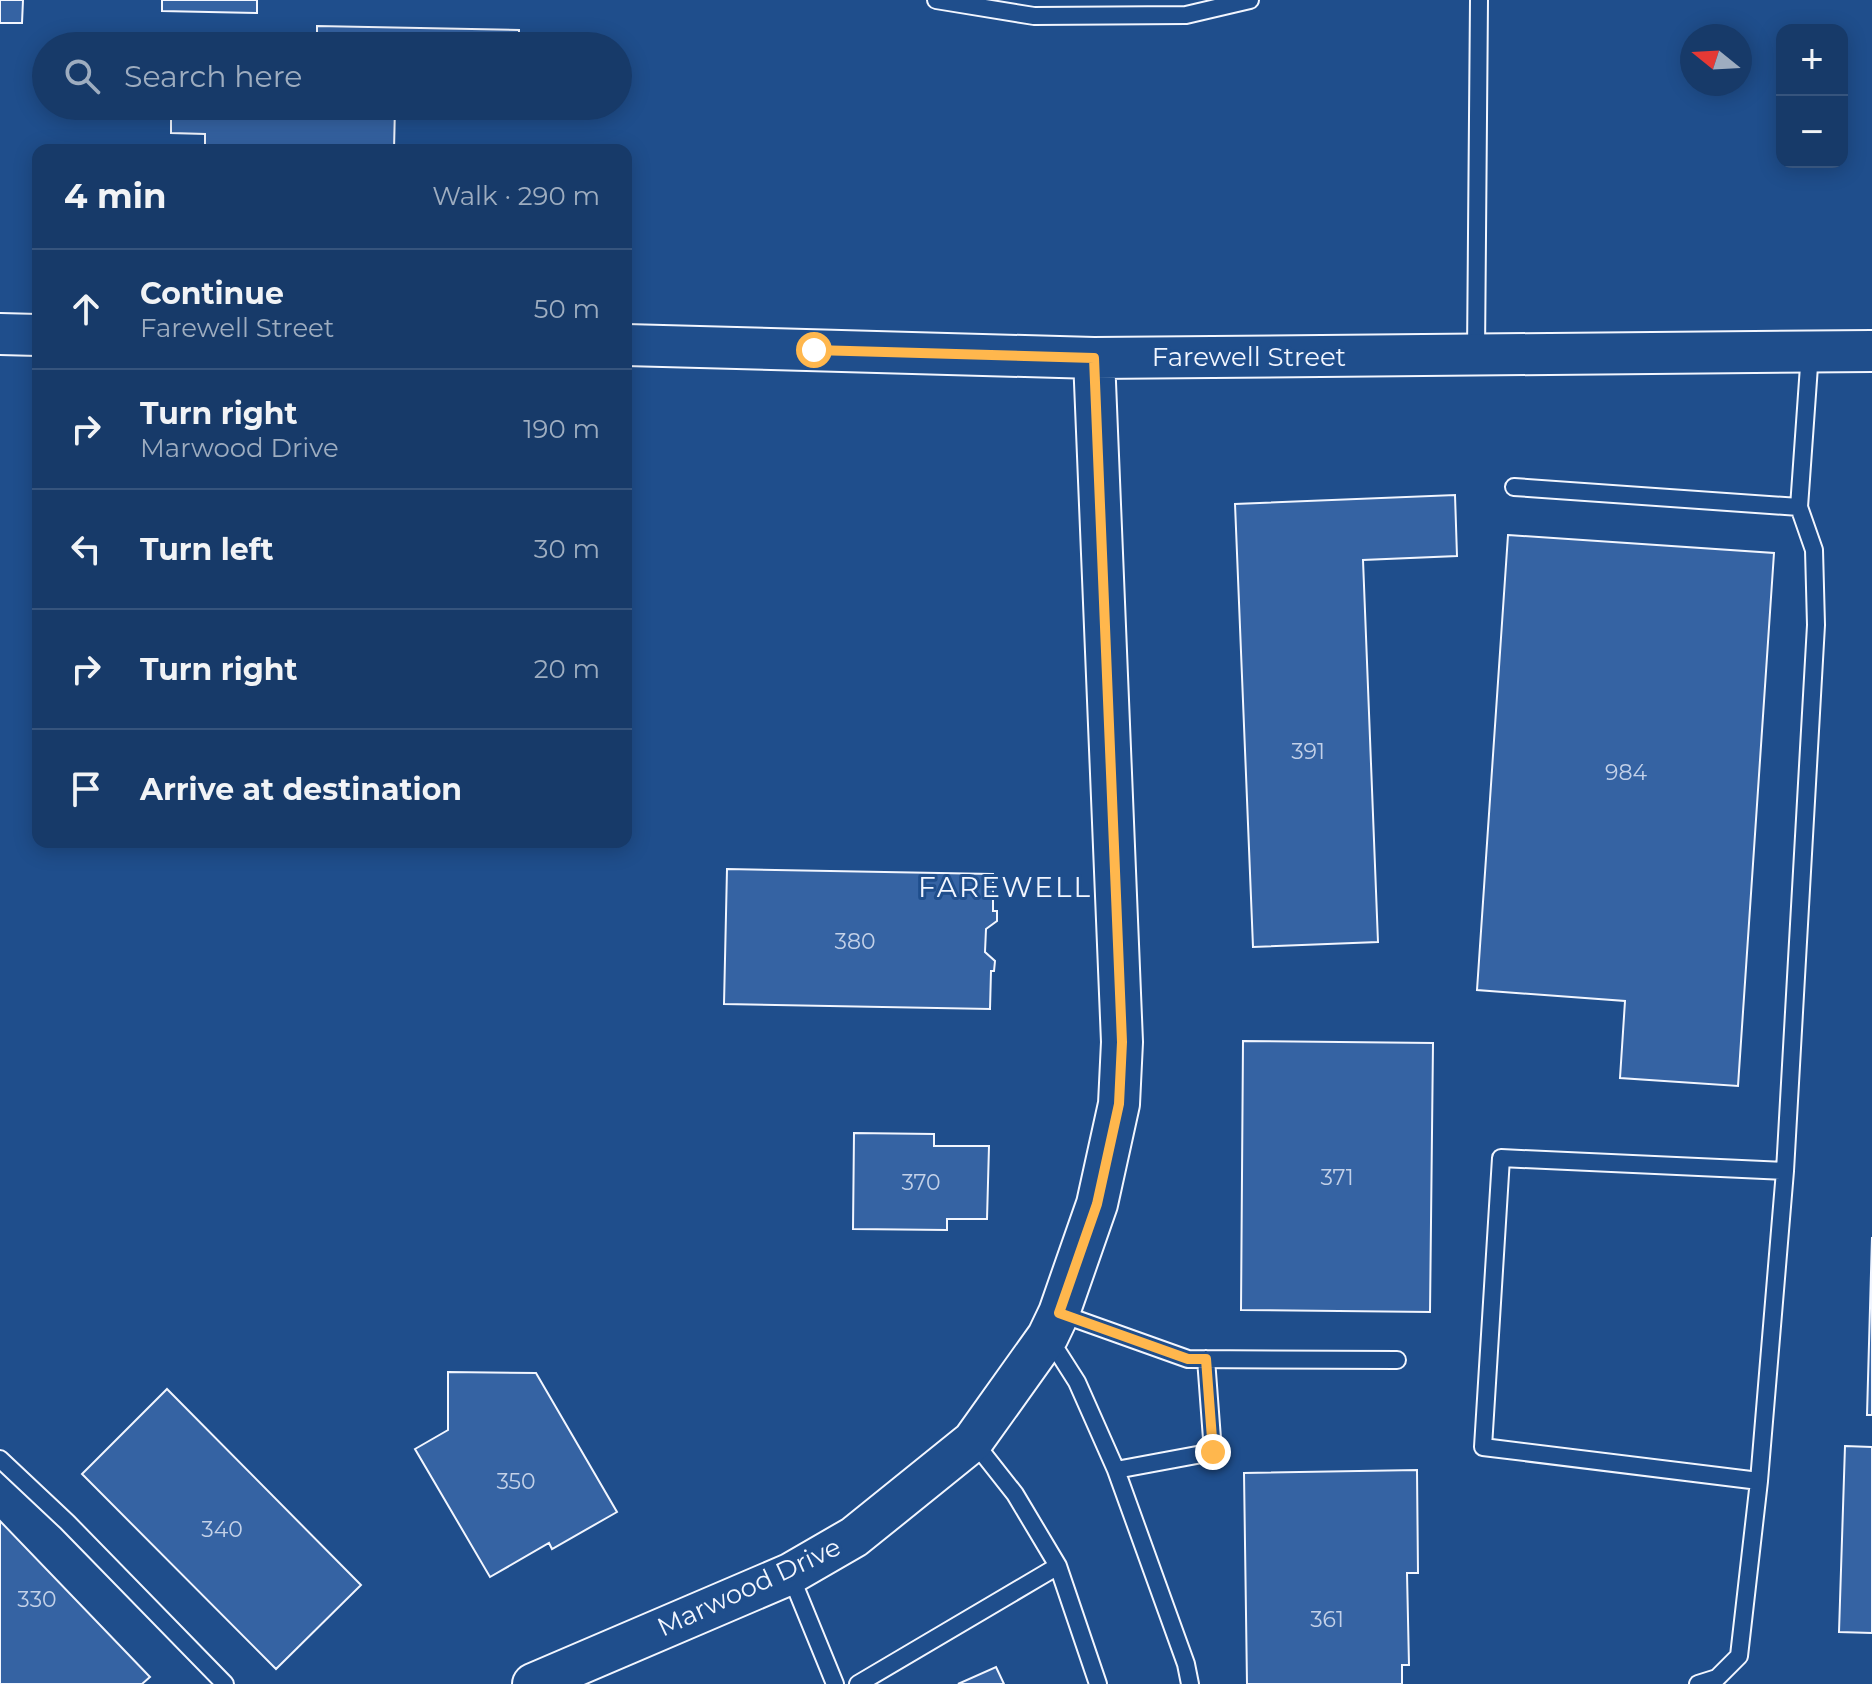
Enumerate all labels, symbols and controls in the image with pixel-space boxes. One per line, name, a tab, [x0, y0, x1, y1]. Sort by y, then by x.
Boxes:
north arrow	[1680, 24, 1752, 96]
map controls	[1776, 24, 1848, 168]
button: +	[1776, 24, 1848, 96]
search box	[32, 32, 632, 120]
icon: search	[60, 54, 104, 98]
text: Search here	[124, 58, 302, 95]
button: −	[1776, 96, 1848, 168]
text: 4 min	[64, 175, 166, 217]
text: Walk · 290 m	[432, 180, 600, 212]
text: Continue	[140, 275, 284, 312]
icon: ahead	[64, 287, 108, 331]
text: 50 m	[534, 293, 600, 325]
text: Farewell Street	[140, 312, 334, 344]
route start	[796, 332, 832, 368]
street label: Farewell Street	[1152, 341, 1346, 373]
text: Turn right	[140, 395, 297, 432]
icon: right	[64, 407, 108, 451]
text: 190 m	[523, 413, 600, 445]
text: Marwood Drive	[140, 432, 339, 464]
icon: left	[64, 527, 108, 571]
text: Turn left	[140, 531, 273, 568]
text: 30 m	[534, 533, 600, 565]
icon: right	[64, 647, 108, 691]
text: Turn right	[140, 651, 297, 688]
text: 20 m	[534, 653, 600, 685]
house number: 391	[1291, 738, 1325, 765]
house number: 984	[1605, 759, 1647, 786]
icon: arrive	[64, 767, 108, 811]
text: Arrive at destination	[140, 771, 462, 808]
district label: FAREWELL	[918, 870, 1092, 904]
house number: 380	[834, 928, 876, 955]
house number: 371	[1320, 1164, 1354, 1191]
house number: 370	[901, 1169, 941, 1196]
route end	[1195, 1434, 1231, 1470]
house number: 350	[496, 1468, 536, 1495]
house number: 340	[201, 1516, 243, 1543]
street label: Marwood Drive	[652, 1531, 846, 1643]
house number: 330	[17, 1586, 57, 1613]
house number: 361	[1310, 1606, 1344, 1633]

